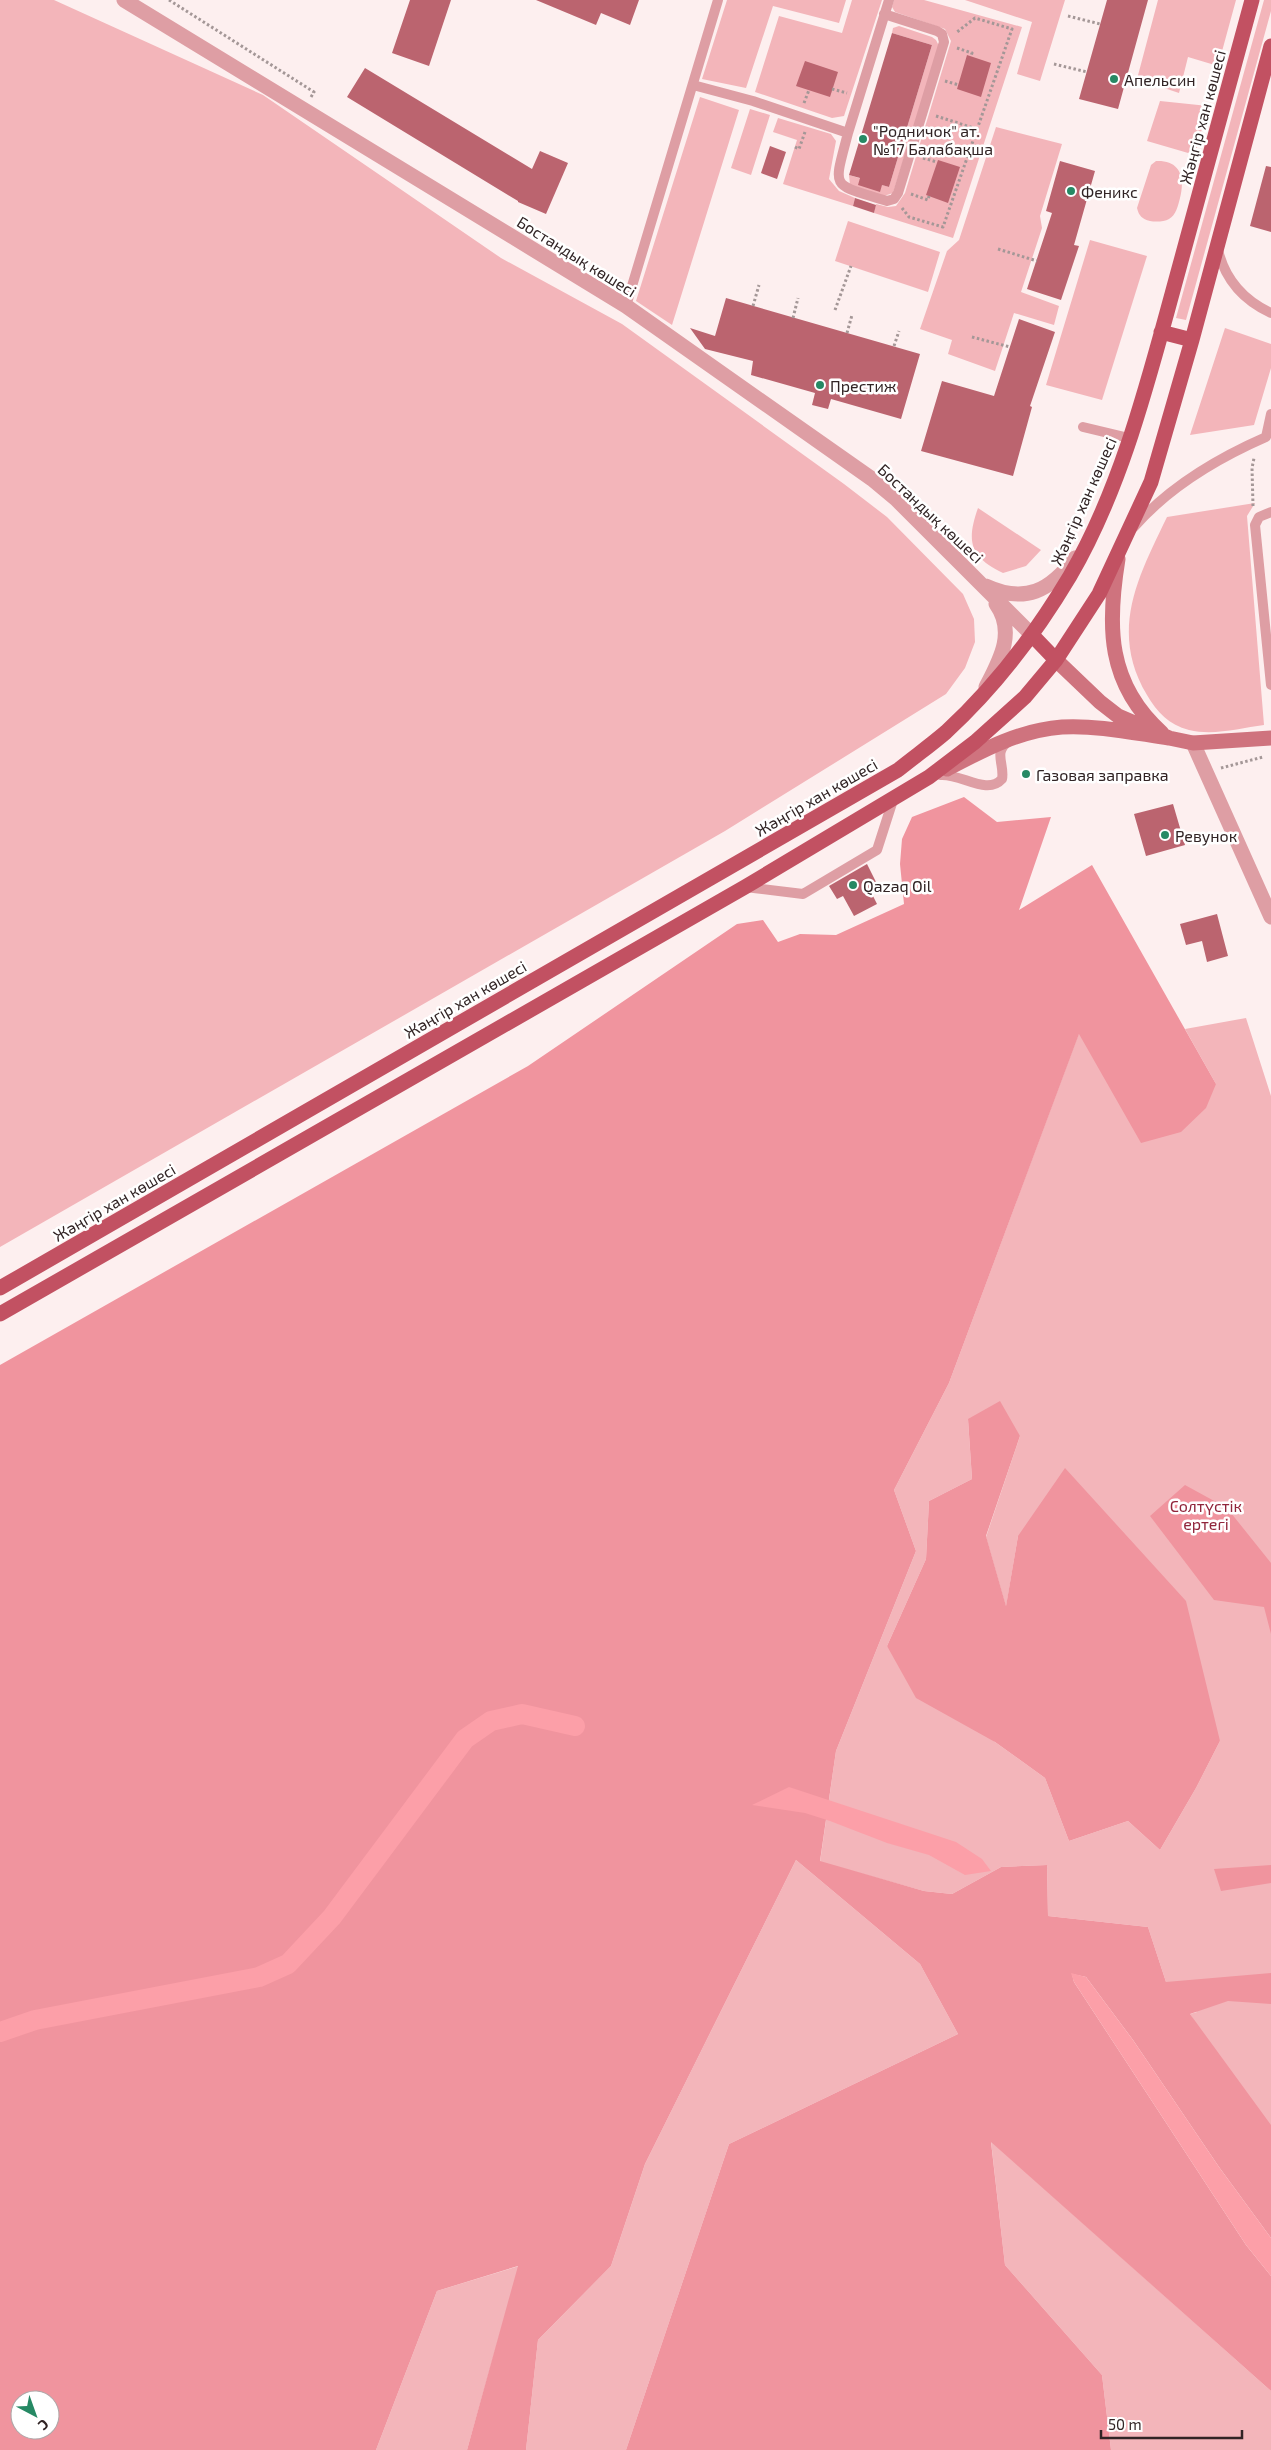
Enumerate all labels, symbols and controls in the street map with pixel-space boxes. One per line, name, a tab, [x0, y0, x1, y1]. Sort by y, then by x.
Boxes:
street label: Жәңгір хан көшесі	[1175, 48, 1229, 186]
place label: Апельсин	[1124, 70, 1196, 89]
marker: Апельсин	[1108, 73, 1120, 85]
place label: "Родничок" ат. №17 Балабақша	[873, 121, 993, 158]
marker: "Родничок" ат. №17 Балабақша	[857, 133, 869, 145]
place label: Феникс	[1081, 182, 1138, 201]
marker: Феникс	[1065, 185, 1077, 197]
street label: Бостандық көшесі	[514, 212, 640, 300]
place label: Престиж	[830, 376, 897, 395]
marker: Престиж	[814, 379, 826, 391]
street label: Жәңгір хан көшесі	[1046, 434, 1120, 568]
street label: Бостандық көшесі	[874, 459, 988, 567]
street label: Жәңгір хан көшесі	[751, 754, 881, 840]
place label: Газовая заправка	[1036, 765, 1169, 784]
marker: Газовая заправка	[1020, 768, 1032, 780]
place label: Ревунок	[1175, 826, 1238, 846]
marker: Ревунок	[1159, 829, 1171, 841]
place label: Qazaq Oil	[863, 876, 932, 896]
marker: Qazaq Oil	[847, 879, 859, 891]
street label: Жәңгір хан көшесі	[400, 956, 530, 1042]
street label: Жәңгір хан көшесі	[49, 1159, 179, 1245]
park label: Солтүстік ертегі	[1170, 1496, 1243, 1533]
north arrow	[10, 2390, 60, 2440]
scale bar	[1101, 2408, 1242, 2440]
text: 50 m	[1108, 2415, 1142, 2433]
text: С	[35, 2416, 53, 2434]

